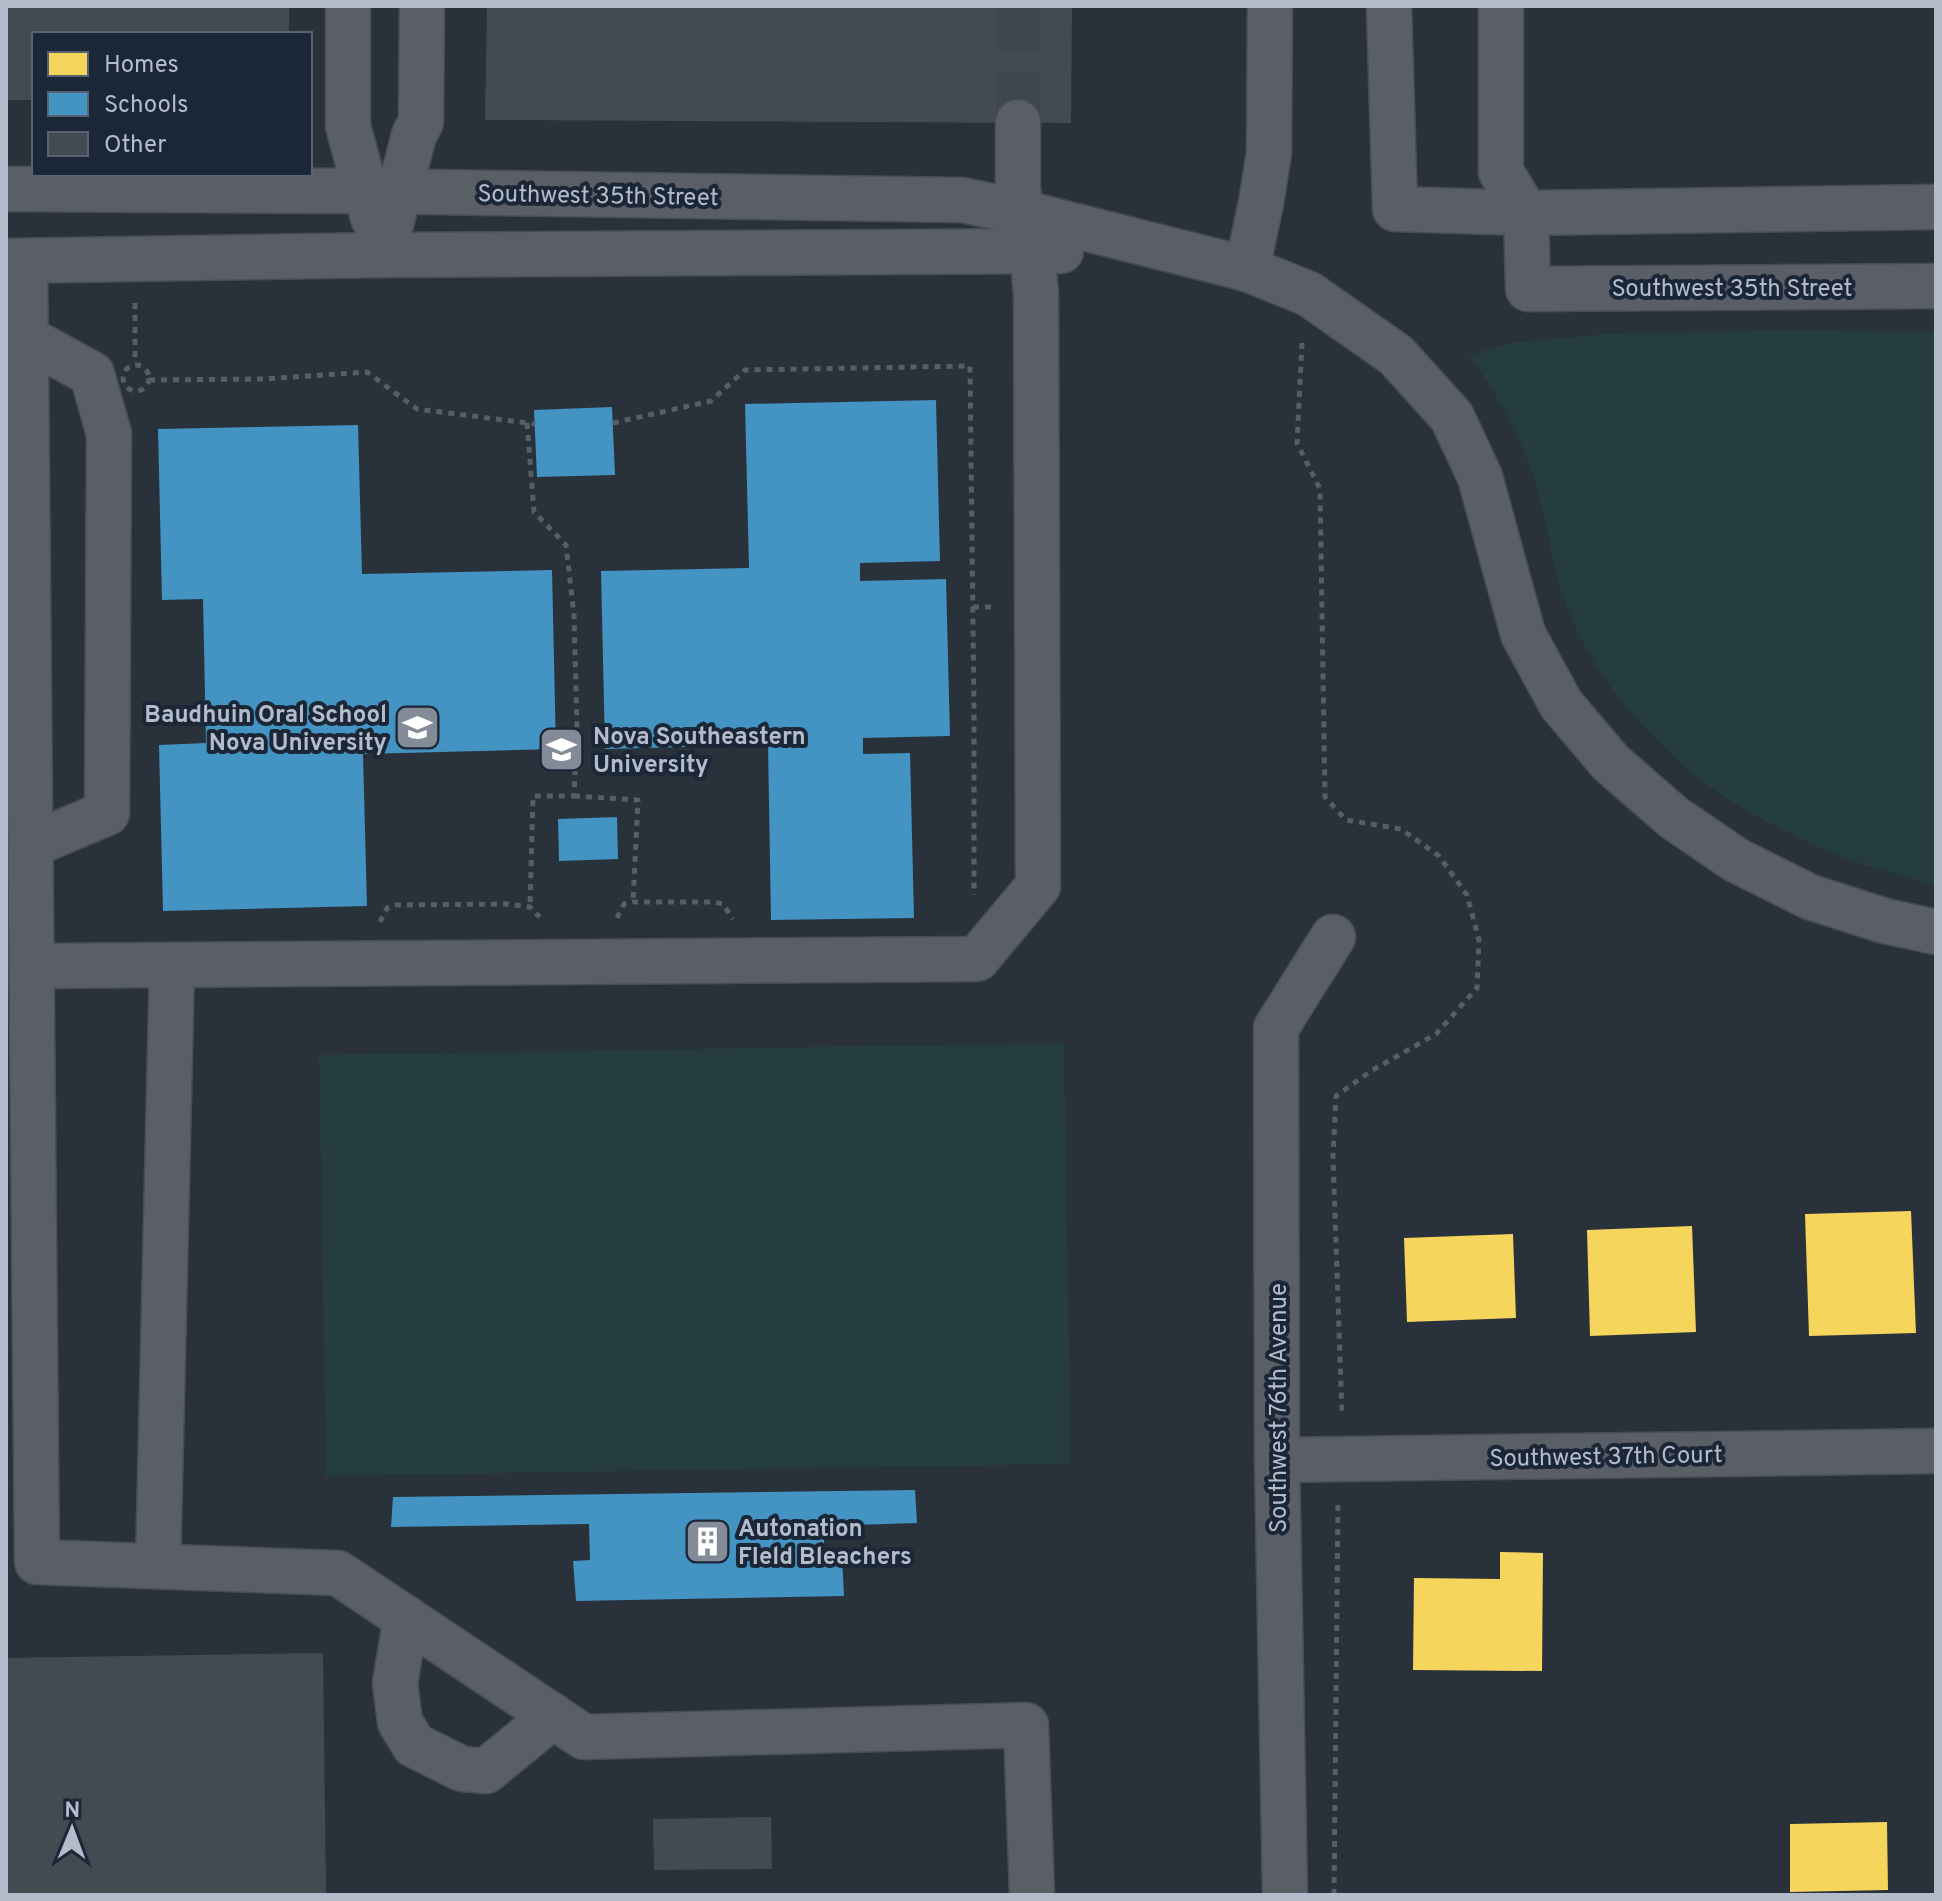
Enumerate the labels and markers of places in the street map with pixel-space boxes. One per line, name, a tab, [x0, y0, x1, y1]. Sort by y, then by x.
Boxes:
place label: Baudhuin Oral School Nova University	[144, 701, 387, 759]
school or university icon: Baudhuin Oral School Nova University	[394, 704, 442, 752]
place label: Nova Southeastern University	[593, 723, 806, 781]
school or university icon: Nova Southeastern University	[538, 726, 586, 774]
place label: Autonation FIeld Bleachers	[738, 1515, 912, 1573]
building icon: Autonation FIeld Bleachers	[683, 1518, 731, 1566]

